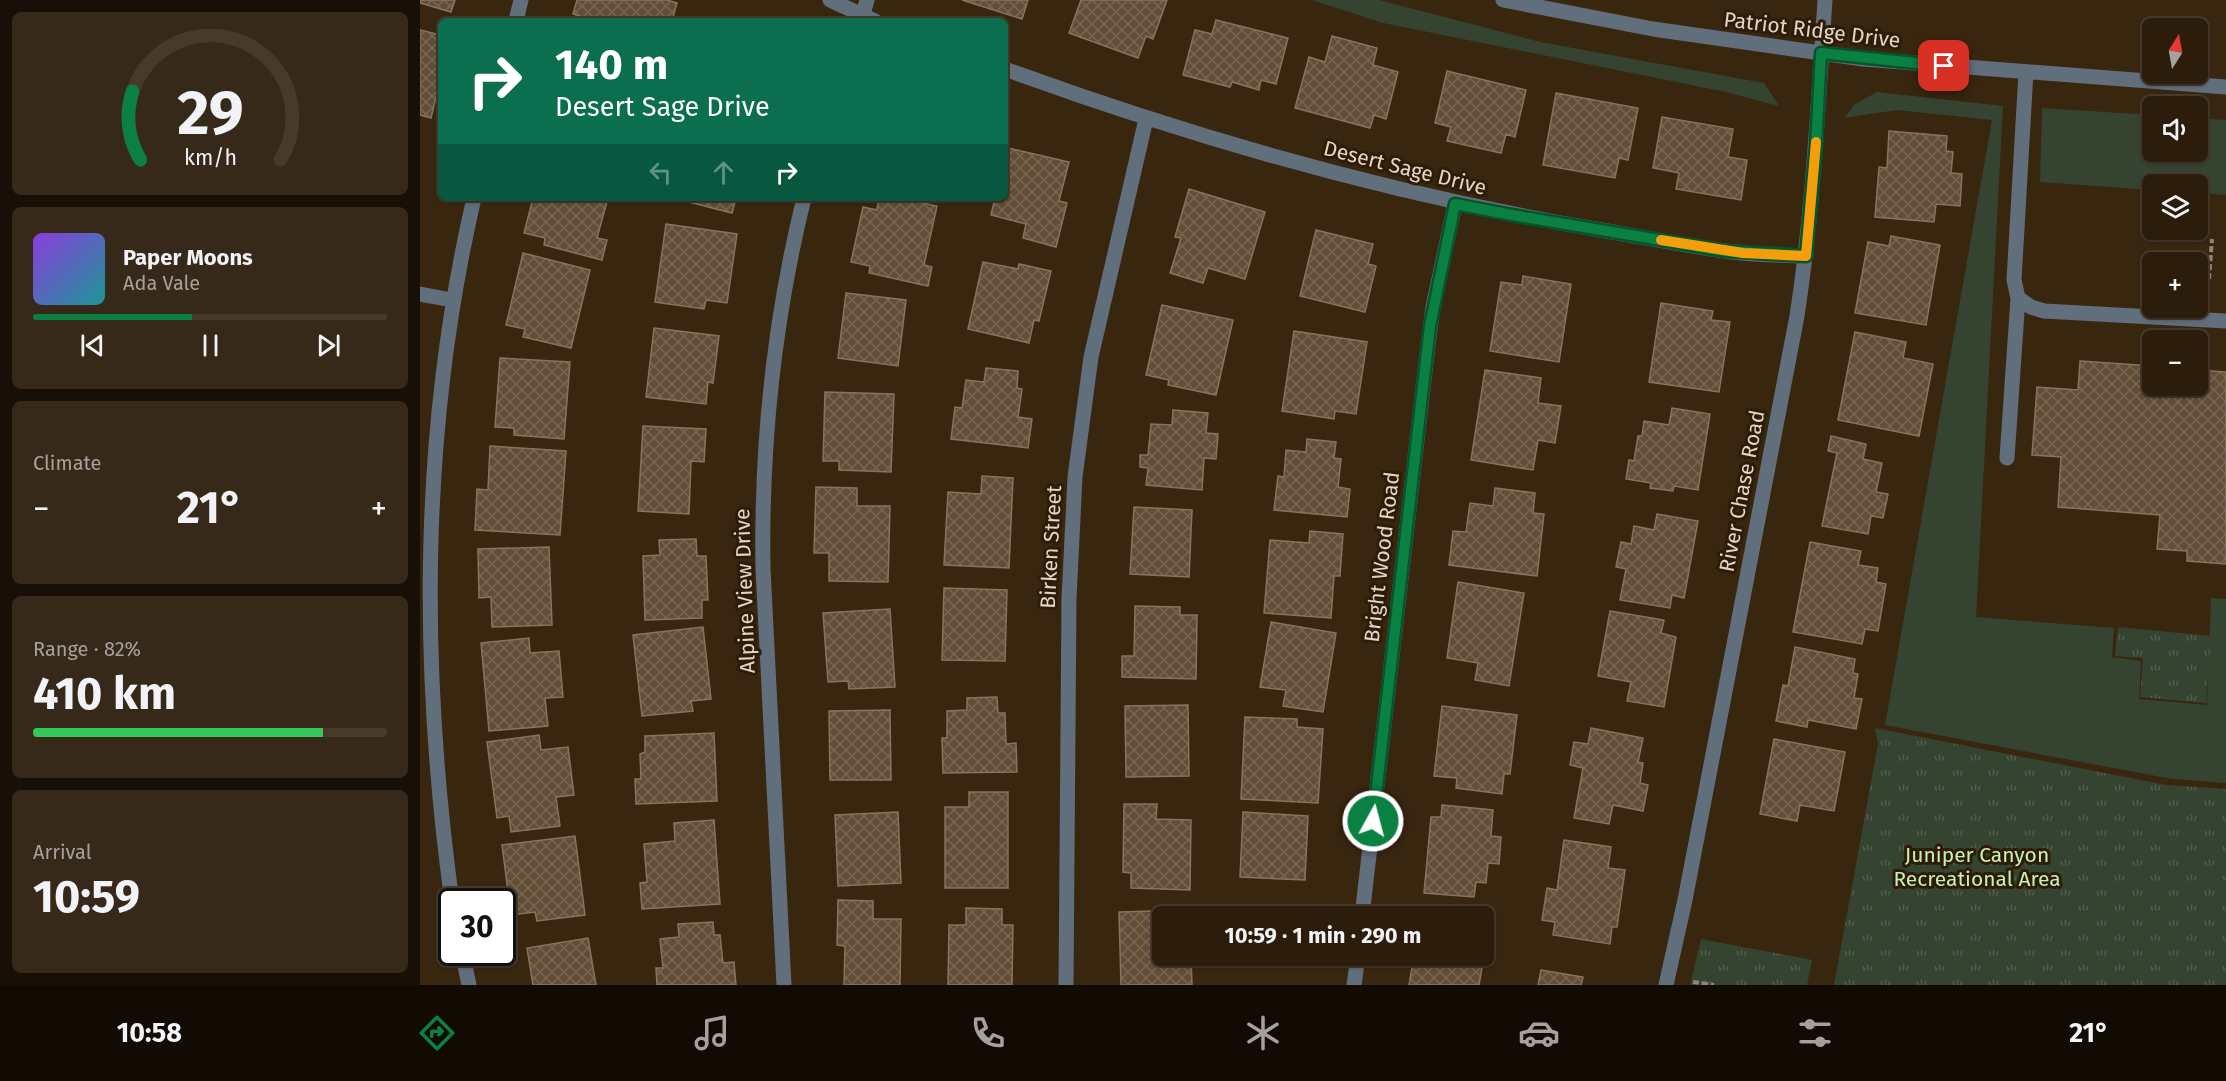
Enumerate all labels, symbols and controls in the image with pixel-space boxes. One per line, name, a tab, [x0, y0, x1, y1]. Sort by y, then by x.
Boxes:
street label: Patriot Ridge Drive	[1722, 6, 1902, 54]
north arrow	[2142, 18, 2208, 84]
map controls	[2142, 18, 2208, 396]
text: 140 m	[555, 40, 668, 90]
pin	[1918, 40, 1969, 91]
icon: right	[456, 42, 534, 120]
icon: arrive	[1927, 49, 1960, 82]
text: 29	[177, 76, 243, 151]
text: Desert Sage Drive	[555, 91, 770, 123]
button: sound	[2142, 96, 2208, 162]
street label: Desert Sage Drive	[1321, 135, 1489, 201]
text: km/h	[183, 146, 237, 172]
icon: left	[644, 156, 677, 189]
icon: ahead	[707, 156, 740, 189]
icon: right	[770, 156, 803, 189]
button: layers	[2142, 174, 2208, 240]
text: Paper Moons	[123, 244, 253, 271]
button: +	[2142, 252, 2208, 318]
text: Ada Vale	[123, 271, 200, 295]
icon: previous	[76, 329, 109, 362]
icon: pause	[194, 329, 227, 362]
icon: next	[312, 329, 345, 362]
button: −	[2142, 330, 2208, 396]
street label: River Chase Road	[1714, 408, 1770, 574]
text: Climate	[33, 451, 101, 475]
street label: Bright Wood Road	[1359, 470, 1405, 644]
text: 21°	[177, 481, 243, 535]
street label: Birken Street	[1035, 484, 1067, 609]
text: −	[33, 489, 50, 529]
text: +	[371, 489, 387, 529]
street label: Alpine View Drive	[729, 508, 761, 674]
text: Range · 82%	[33, 637, 141, 661]
text: 410 km	[33, 667, 176, 721]
position arrow	[1341, 789, 1405, 853]
text: Arrival	[33, 840, 92, 864]
park label: Juniper Canyon Recreational Area	[1893, 842, 2061, 892]
text: 10:59	[33, 870, 140, 924]
speed limit sign: 30	[438, 888, 516, 966]
text: 10:59 · 1 min · 290 m	[1225, 922, 1421, 949]
icon: directions	[416, 1012, 458, 1054]
icon: music	[691, 1012, 733, 1054]
icon: phone	[967, 1012, 1009, 1054]
icon: climate	[1242, 1012, 1284, 1054]
icon: car	[1518, 1012, 1560, 1054]
icon: filters	[1794, 1012, 1836, 1054]
text: 10:58	[117, 1017, 182, 1049]
text: 21°	[2069, 1017, 2109, 1049]

